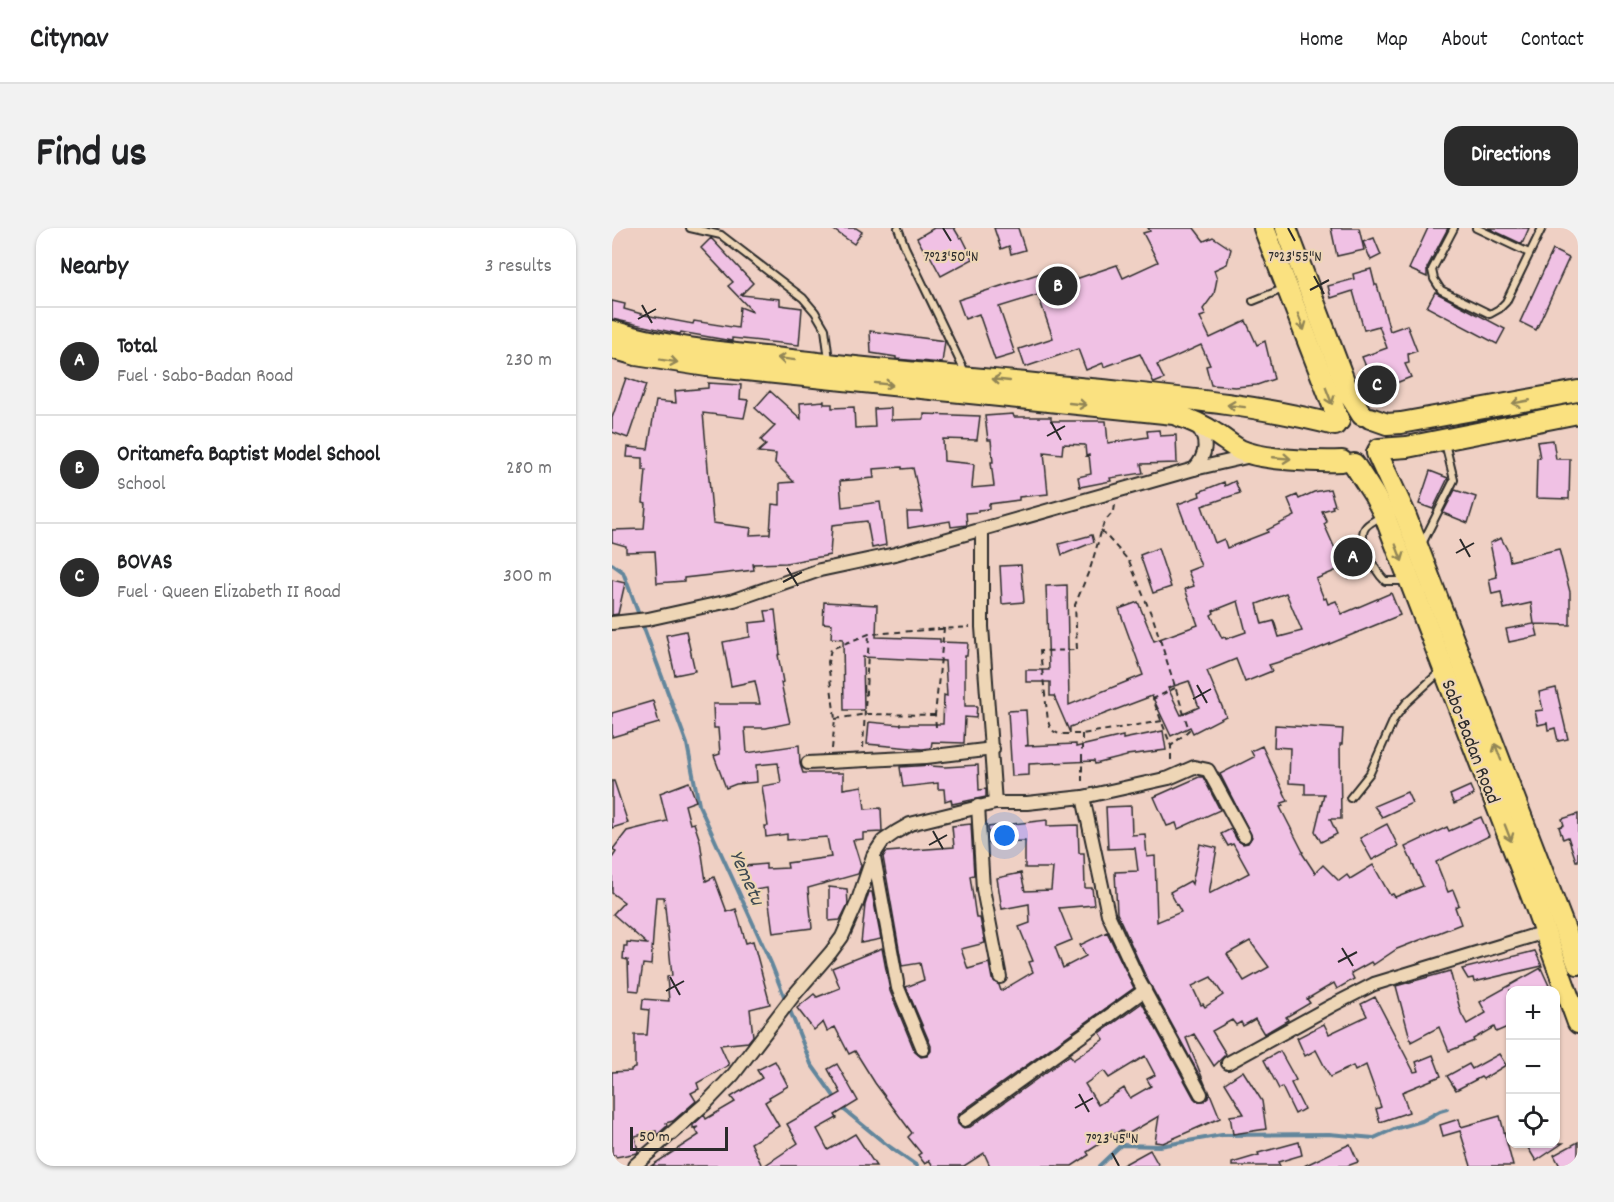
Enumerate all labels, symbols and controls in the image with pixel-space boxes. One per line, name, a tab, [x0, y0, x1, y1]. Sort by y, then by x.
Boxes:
text: Citynav	[30, 21, 108, 61]
text: Home	[1299, 26, 1343, 56]
text: Map	[1376, 26, 1408, 56]
text: About	[1441, 26, 1488, 56]
text: Contact	[1521, 26, 1584, 56]
text: Find us	[36, 126, 147, 186]
button: Directions	[1444, 126, 1578, 186]
text: 7°23'50"N	[924, 247, 978, 269]
text: 7°23'55"N	[1268, 247, 1322, 269]
text: Nearby	[60, 249, 128, 286]
text: 3 results	[485, 253, 552, 281]
pin: B	[1038, 264, 1078, 308]
one-way arrow	[1296, 312, 1307, 331]
text: Total	[117, 332, 157, 363]
text: A	[74, 347, 85, 375]
text: 230 m	[505, 347, 552, 375]
one-way arrow	[776, 353, 796, 364]
one-way arrow	[659, 355, 678, 366]
pin: C	[1358, 362, 1396, 408]
text: Fuel · Sabo-Badan Road	[117, 363, 293, 391]
one-way arrow	[991, 374, 1011, 385]
one-way arrow	[873, 379, 893, 390]
one-way arrow	[1324, 386, 1335, 405]
one-way arrow	[1511, 397, 1531, 408]
one-way arrow	[1067, 398, 1087, 409]
one-way arrow	[1227, 400, 1247, 411]
text: Oritamefa Baptist Model School	[117, 440, 380, 471]
one-way arrow	[1272, 453, 1292, 464]
text: B	[75, 455, 84, 483]
text: 280 m	[506, 455, 552, 483]
text: School	[117, 471, 166, 499]
pin: A	[1334, 534, 1372, 580]
one-way arrow	[1394, 544, 1405, 562]
text: BOVAS	[117, 548, 172, 579]
text: C	[75, 563, 84, 591]
text: 300 m	[503, 563, 552, 591]
text: Fuel · Queen Elizabeth II Road	[117, 579, 341, 607]
street label: Sabo-Badan Road	[1433, 676, 1506, 808]
one-way arrow	[1491, 744, 1502, 762]
your location	[990, 821, 1019, 850]
one-way arrow	[1503, 823, 1514, 842]
water label: Yemetu	[720, 846, 771, 912]
map controls	[1506, 986, 1560, 1148]
button: +	[1506, 986, 1560, 1040]
button: −	[1506, 1040, 1560, 1094]
button: locate	[1506, 1094, 1560, 1148]
scale bar	[630, 1124, 728, 1152]
text: 50 m	[639, 1126, 670, 1149]
text: 7°23'45"N	[1086, 1129, 1138, 1151]

